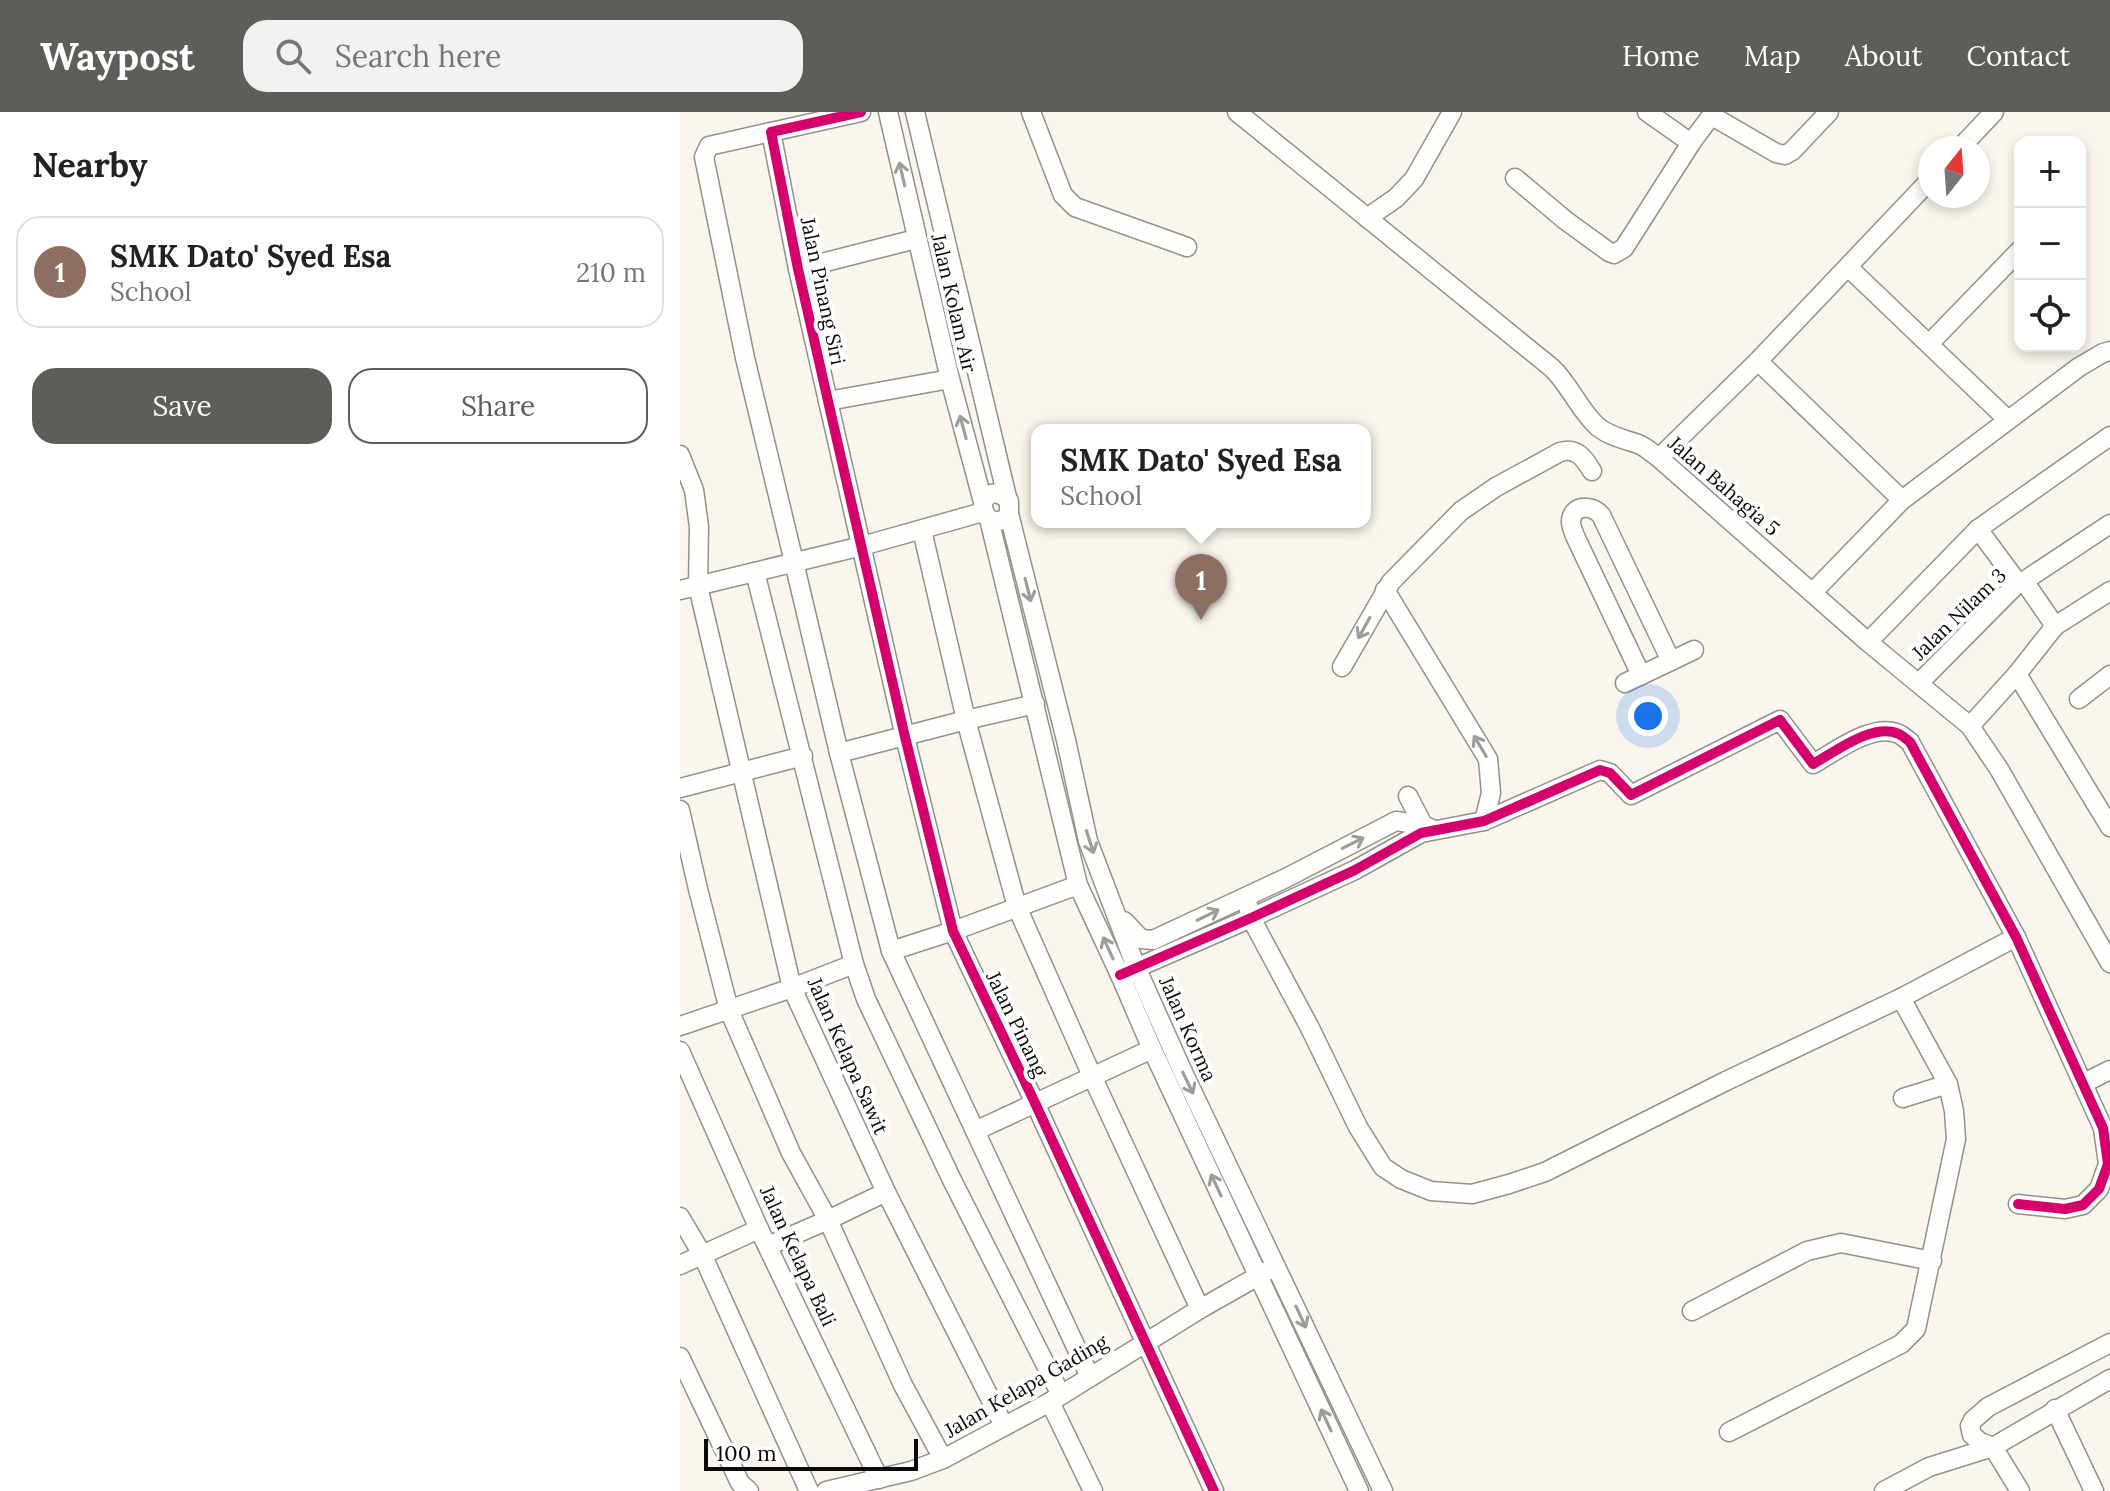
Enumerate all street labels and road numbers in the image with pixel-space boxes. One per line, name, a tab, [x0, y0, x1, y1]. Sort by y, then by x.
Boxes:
street label: Jalan Pinang Siri	[795, 214, 851, 367]
street label: Jalan Kolam Air	[926, 230, 983, 375]
street label: Jalan Bahagia 5	[1663, 430, 1785, 541]
street label: Jalan Nilam 3	[1906, 562, 2011, 666]
street label: Jalan Pinang	[981, 966, 1054, 1081]
street label: Jalan Korma	[1154, 971, 1223, 1085]
street label: Jalan Kelapa Sawit	[802, 973, 894, 1138]
street label: Jalan Kelapa Bali	[755, 1181, 842, 1330]
street label: Jalan Kelapa Gading	[939, 1328, 1113, 1443]

